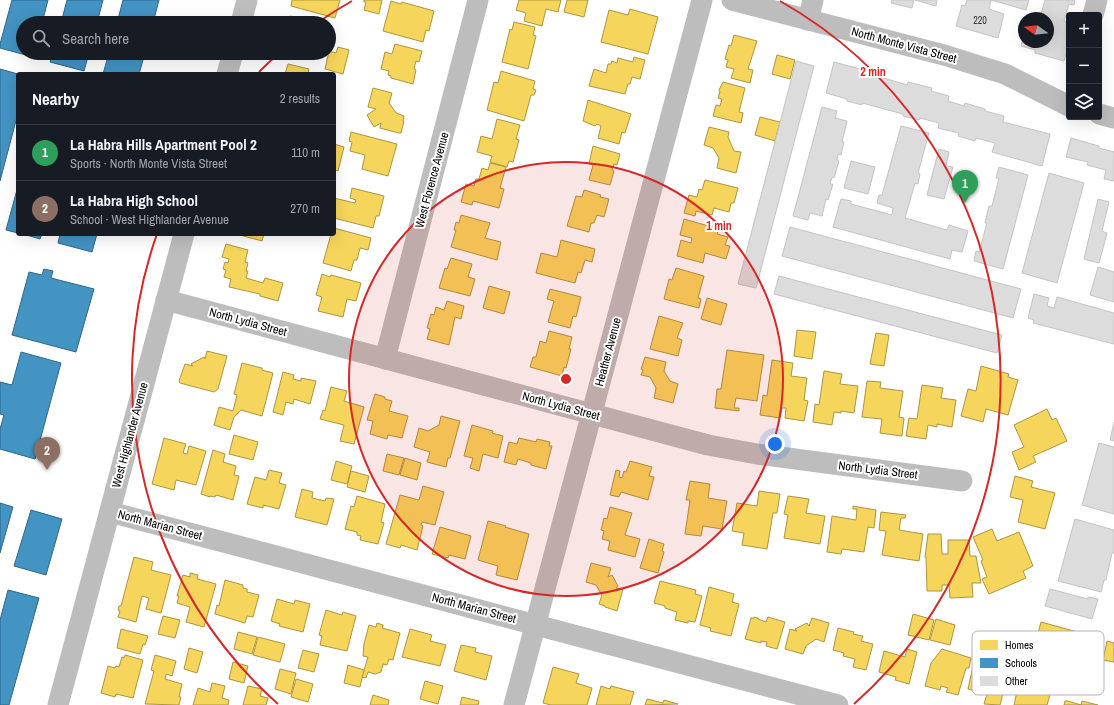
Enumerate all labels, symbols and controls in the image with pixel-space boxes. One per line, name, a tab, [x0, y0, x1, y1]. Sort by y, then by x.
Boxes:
north arrow	[1018, 12, 1054, 48]
map controls	[1066, 12, 1102, 120]
button: +	[1066, 12, 1102, 48]
house number: 220	[973, 14, 987, 27]
search box	[16, 16, 336, 60]
street label: North Monte Vista Street	[850, 23, 959, 67]
icon: search	[30, 27, 52, 49]
text: Search here	[62, 28, 129, 49]
button: −	[1066, 48, 1102, 84]
text: 2 min	[860, 64, 886, 80]
button: layers	[1066, 84, 1102, 120]
text: Nearby	[32, 87, 79, 110]
text: 2 results	[280, 90, 320, 107]
street label: West Florence Avenue	[412, 130, 452, 230]
text: La Habra Hills Apartment Pool 2	[70, 134, 257, 155]
text: 1	[42, 144, 48, 161]
text: 110 m	[291, 144, 320, 161]
text: Sports · North Monte Vista Street	[70, 155, 227, 172]
pin: 1	[952, 170, 978, 203]
text: La Habra High School	[70, 190, 198, 211]
text: 2	[42, 200, 48, 217]
text: 270 m	[290, 200, 320, 217]
text: School · West Highlander Avenue	[70, 211, 229, 228]
text: 1 min	[706, 218, 732, 234]
street label: North Lydia Street	[208, 304, 289, 340]
street label: Heather Avenue	[591, 316, 625, 388]
centre of rings	[559, 372, 573, 386]
street label: West Highlander Avenue	[108, 381, 152, 489]
street label: North Lydia Street	[521, 388, 602, 424]
your location	[765, 434, 785, 454]
pin: 2	[34, 437, 60, 470]
street label: North Lydia Street	[838, 457, 919, 483]
street label: North Marian Street	[116, 506, 204, 544]
street label: North Marian Street	[430, 589, 518, 627]
legend	[972, 631, 1104, 695]
text: Homes	[1005, 638, 1034, 652]
text: Schools	[1005, 656, 1038, 670]
text: Other	[1005, 674, 1028, 688]

